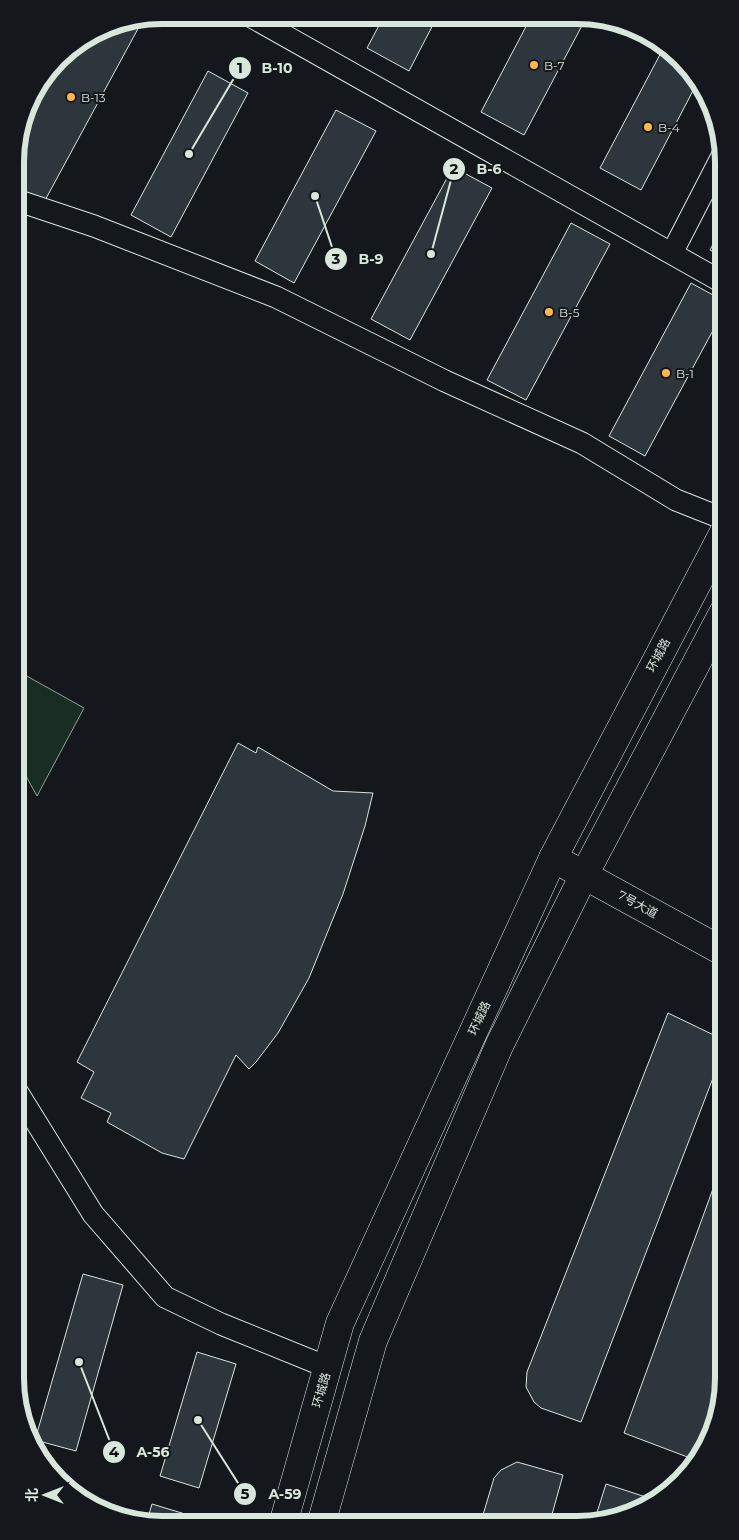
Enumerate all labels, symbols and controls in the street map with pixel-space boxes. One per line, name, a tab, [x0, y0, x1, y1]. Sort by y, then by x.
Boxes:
callout: B-10	[227, 53, 303, 82]
text: 1	[237, 58, 243, 77]
place label: B-7	[544, 58, 565, 73]
text: B-10	[262, 59, 292, 77]
marker: B-7	[528, 59, 540, 71]
place label: B-13	[81, 90, 106, 105]
marker: B-13	[65, 91, 77, 103]
place label: B-4	[658, 120, 680, 135]
marker: B-4	[642, 121, 654, 133]
callout: B-6	[441, 154, 511, 183]
text: 2	[450, 159, 459, 178]
text: B-6	[476, 160, 502, 178]
callout: B-9	[324, 244, 394, 273]
text: 3	[331, 249, 341, 268]
text: B-9	[358, 250, 384, 268]
place label: B-5	[559, 305, 580, 320]
marker: B-5	[543, 306, 555, 318]
place label: B-1	[676, 366, 694, 381]
marker: B-1	[660, 367, 672, 379]
street label: 环城路	[643, 636, 673, 674]
street label: 7号大道	[616, 887, 660, 921]
street label: 环城路	[465, 999, 493, 1037]
street label: 环城路	[309, 1371, 333, 1409]
callout: A-56	[101, 1438, 179, 1467]
text: 4	[109, 1442, 120, 1461]
text: A-56	[135, 1443, 170, 1461]
north arrow	[20, 1470, 70, 1520]
callout: A-59	[233, 1480, 311, 1509]
text: 5	[241, 1484, 250, 1503]
text: A-59	[267, 1485, 302, 1503]
text: 北	[23, 1488, 41, 1502]

